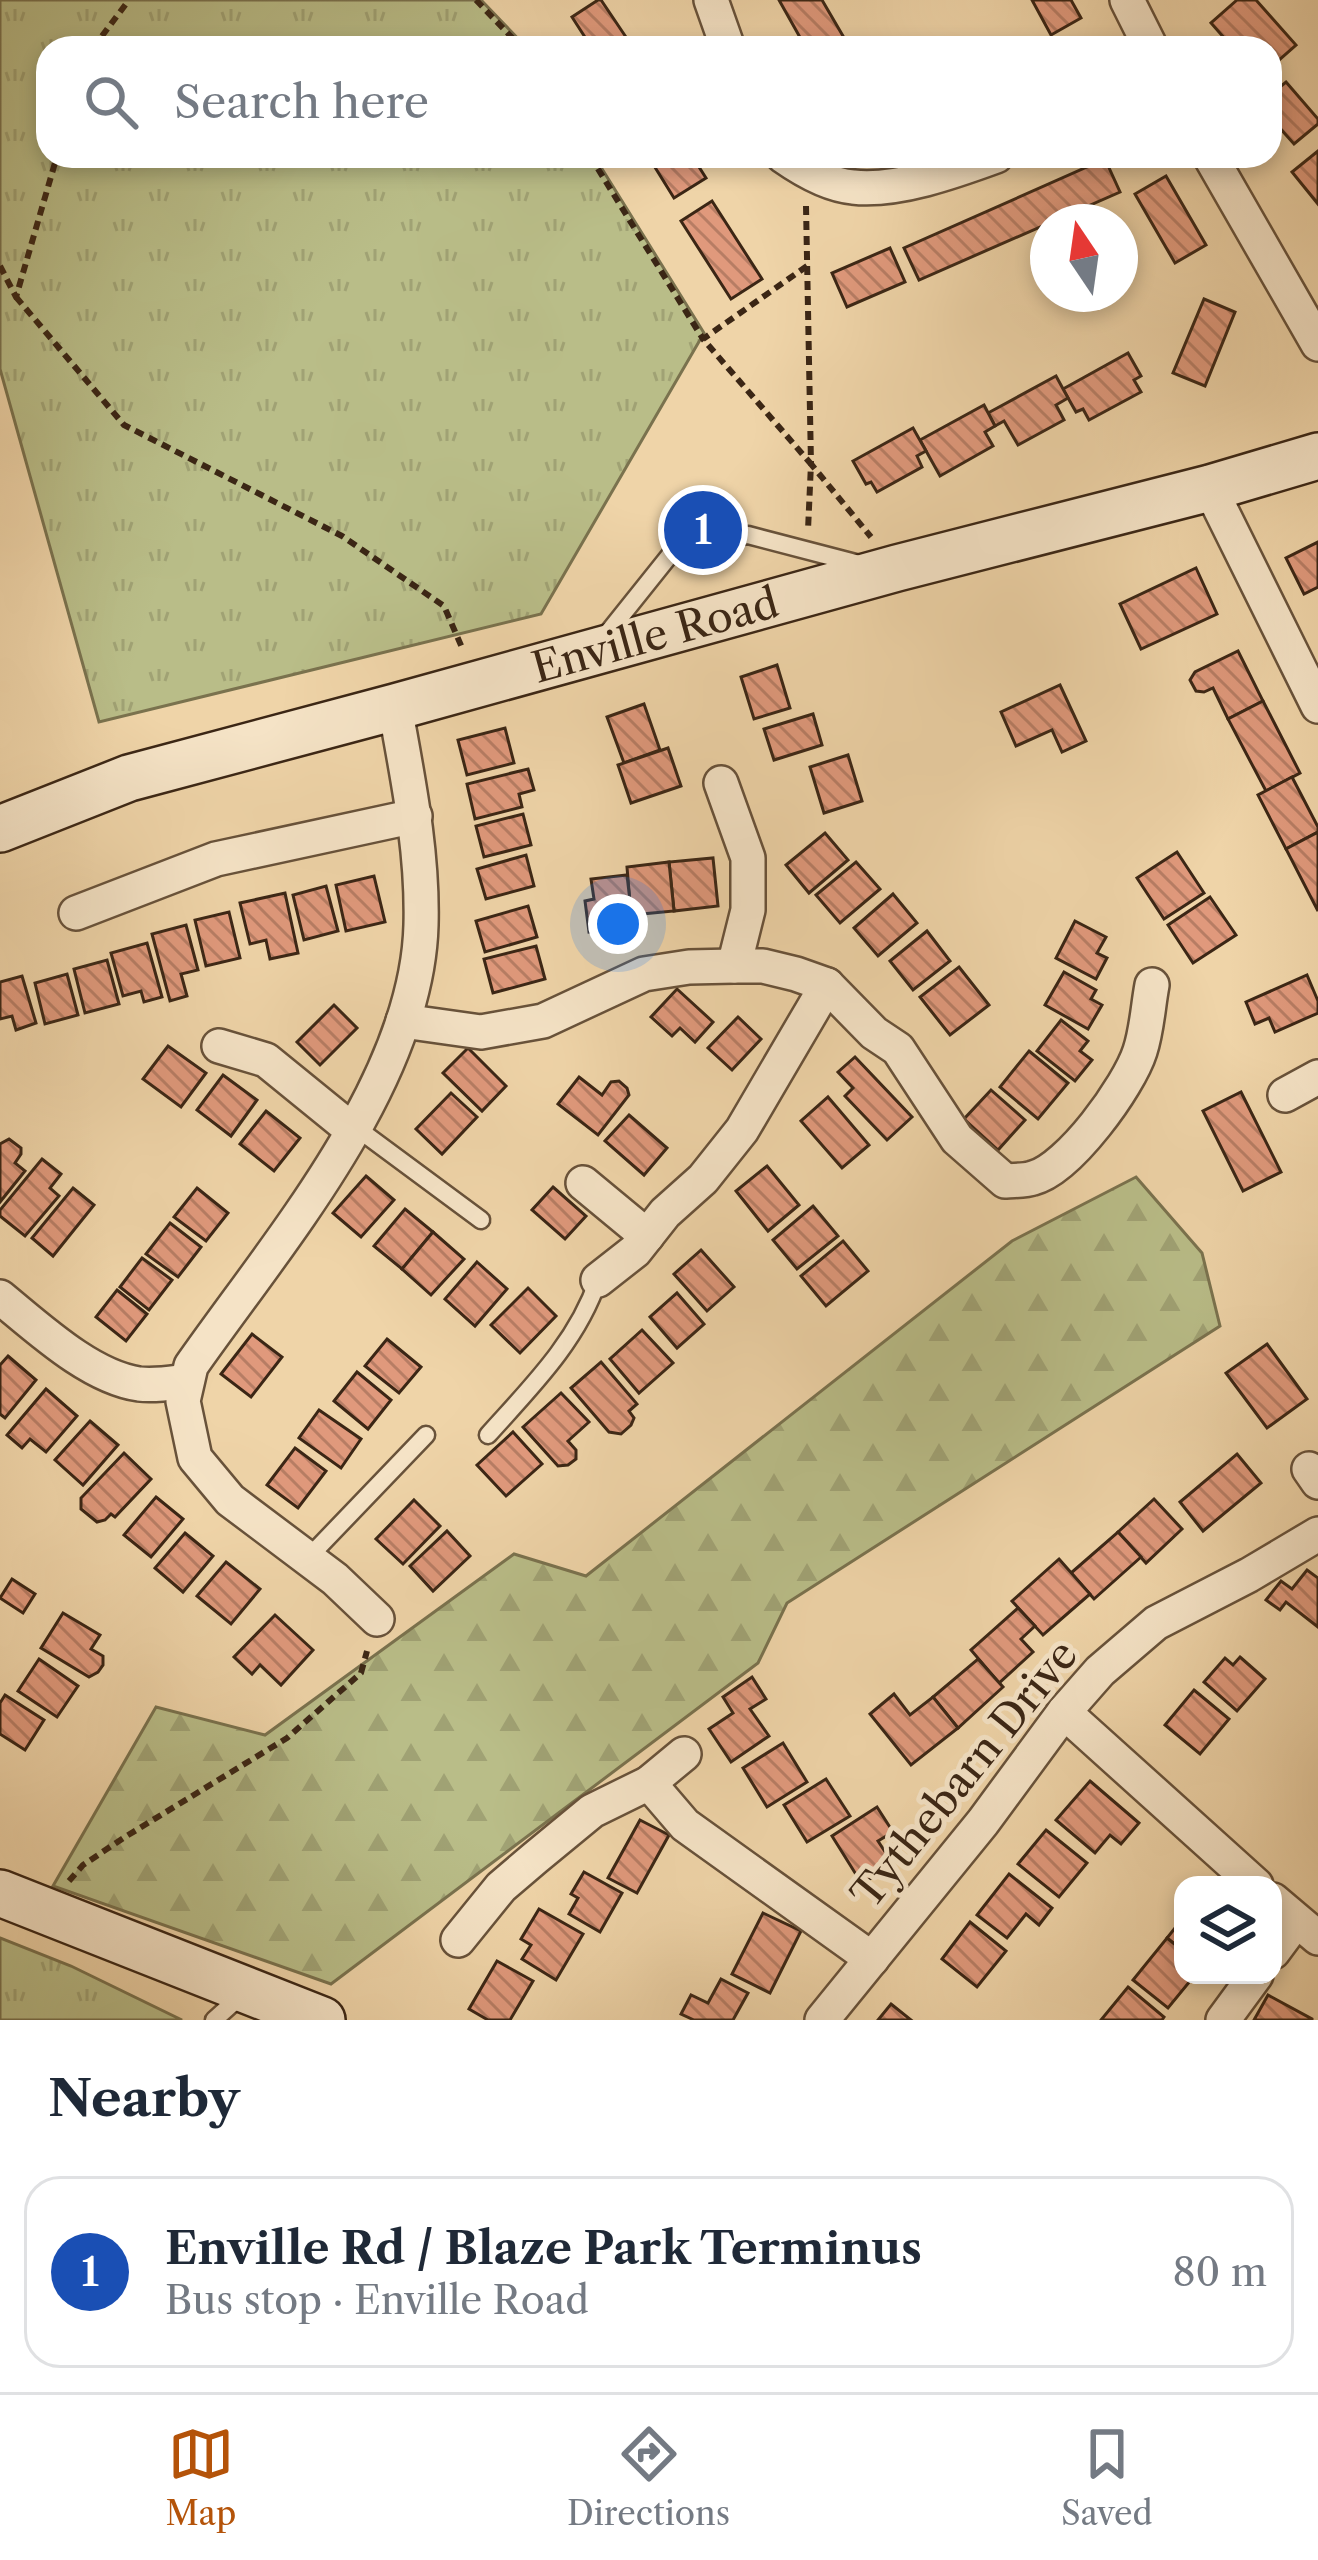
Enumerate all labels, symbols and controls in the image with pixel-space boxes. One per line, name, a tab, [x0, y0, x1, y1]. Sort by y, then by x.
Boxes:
search box	[36, 36, 1282, 168]
icon: search	[78, 69, 144, 135]
text: Search here	[174, 74, 429, 130]
north arrow	[1030, 204, 1138, 312]
pin: 1	[664, 485, 742, 575]
street label: Enville Road	[526, 576, 784, 694]
your location	[588, 894, 648, 954]
street label: Tythebarn Drive	[840, 1629, 1088, 1919]
map controls	[1174, 1876, 1282, 1984]
button: layers	[1174, 1876, 1282, 1984]
text: Nearby	[48, 2067, 240, 2129]
text: Enville Rd / Blaze Park Terminus	[165, 2220, 922, 2276]
text: 1	[81, 2248, 99, 2296]
text: 80 m	[1172, 2248, 1267, 2296]
text: Bus stop · Enville Road	[165, 2276, 589, 2324]
tab: Map	[165, 2421, 236, 2534]
tab: Directions	[567, 2421, 730, 2534]
tab: Saved	[1061, 2421, 1153, 2534]

